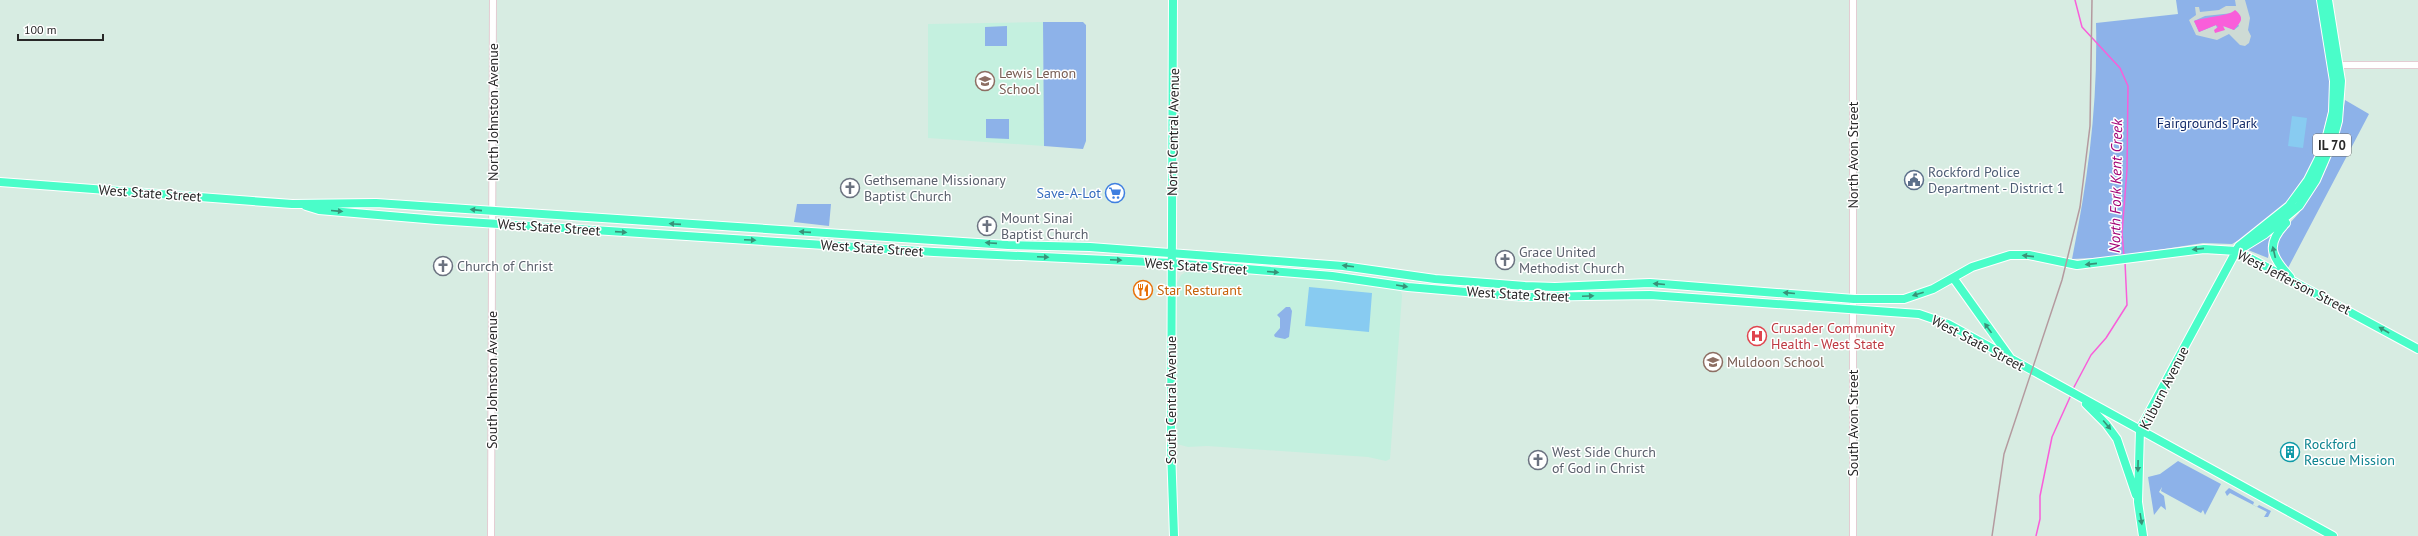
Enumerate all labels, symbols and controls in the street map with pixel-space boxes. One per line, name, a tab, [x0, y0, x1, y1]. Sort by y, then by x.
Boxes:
scale bar	[18, 16, 103, 42]
text: 100 m	[24, 22, 57, 37]
street label: North Johnston Avenue	[484, 43, 502, 181]
place label: Lewis Lemon School	[999, 64, 1076, 98]
street label: North Central Avenue	[1163, 68, 1183, 196]
school or university icon: Lewis Lemon School	[974, 70, 996, 92]
street label: North Avon Street	[1844, 101, 1862, 208]
park label: Fairgrounds Park	[2157, 114, 2258, 132]
water label: North Fork Kent Creek	[2105, 118, 2126, 253]
road number: IL 70	[2313, 134, 2351, 156]
place label: Rockford Police Department - District 1	[1928, 163, 2064, 197]
public building icon: Rockford Police Department - District 1	[1903, 169, 1925, 191]
place label: Gethsemane Missionary Baptist Church	[864, 171, 1006, 205]
church icon: Gethsemane Missionary Baptist Church	[839, 177, 861, 199]
street label: West State Street	[98, 180, 202, 206]
supermarket icon: Save-A-Lot	[1104, 182, 1126, 204]
place label: Save-A-Lot	[1037, 184, 1101, 202]
one-way arrow	[470, 207, 482, 214]
one-way arrow	[331, 208, 343, 215]
place label: Mount Sinai Baptist Church	[1001, 209, 1089, 243]
street label: West State Street	[497, 214, 601, 240]
church icon: Mount Sinai Baptist Church	[976, 215, 998, 237]
one-way arrow	[669, 220, 681, 227]
one-way arrow	[615, 228, 627, 235]
one-way arrow	[799, 228, 811, 235]
street label: West State Street	[820, 235, 924, 261]
one-way arrow	[744, 237, 756, 244]
one-way arrow	[985, 240, 997, 247]
place label: Grace United Methodist Church	[1519, 243, 1625, 277]
one-way arrow	[2192, 246, 2204, 253]
street label: West Jefferson Street	[2234, 246, 2354, 318]
one-way arrow	[2271, 246, 2277, 258]
church icon: Grace United Methodist Church	[1494, 249, 1516, 271]
one-way arrow	[1037, 253, 1049, 260]
street label: West State Street	[1144, 253, 1248, 279]
one-way arrow	[2022, 253, 2034, 259]
church icon: Church of Christ	[432, 255, 454, 277]
place label: Church of Christ	[457, 257, 553, 275]
one-way arrow	[1110, 257, 1122, 264]
one-way arrow	[2085, 260, 2097, 267]
one-way arrow	[1342, 263, 1354, 269]
one-way arrow	[1267, 268, 1279, 275]
restaurant icon: Star Resturant	[1132, 279, 1154, 301]
place label: Star Resturant	[1157, 281, 1242, 299]
one-way arrow	[1653, 281, 1665, 288]
street label: West State Street	[1466, 282, 1570, 306]
one-way arrow	[1396, 283, 1408, 289]
one-way arrow	[1783, 290, 1795, 296]
one-way arrow	[1911, 291, 1923, 297]
one-way arrow	[1582, 293, 1595, 299]
street label: South Johnston Avenue	[483, 311, 501, 449]
street label: West State Street	[1928, 311, 2028, 375]
place label: Crusader Community Health - West State	[1771, 319, 1895, 353]
one-way arrow	[1984, 323, 1992, 334]
hospital icon: Crusader Community Health - West State	[1746, 325, 1768, 347]
one-way arrow	[2378, 326, 2390, 333]
street label: South Central Avenue	[1162, 336, 1180, 464]
street label: Kilburn Avenue	[2135, 343, 2193, 433]
school or university icon: Muldoon School	[1702, 351, 1724, 373]
place label: Muldoon School	[1727, 353, 1824, 371]
street label: South Avon Street	[1844, 369, 1862, 477]
one-way arrow	[2102, 420, 2111, 431]
place label: Rockford Rescue Mission	[2304, 435, 2395, 469]
building icon: Rockford Rescue Mission	[2279, 441, 2301, 463]
place label: West Side Church of God in Christ	[1552, 443, 1656, 477]
church icon: West Side Church of God in Christ	[1527, 449, 1549, 471]
one-way arrow	[2135, 460, 2141, 473]
one-way arrow	[2138, 513, 2144, 525]

